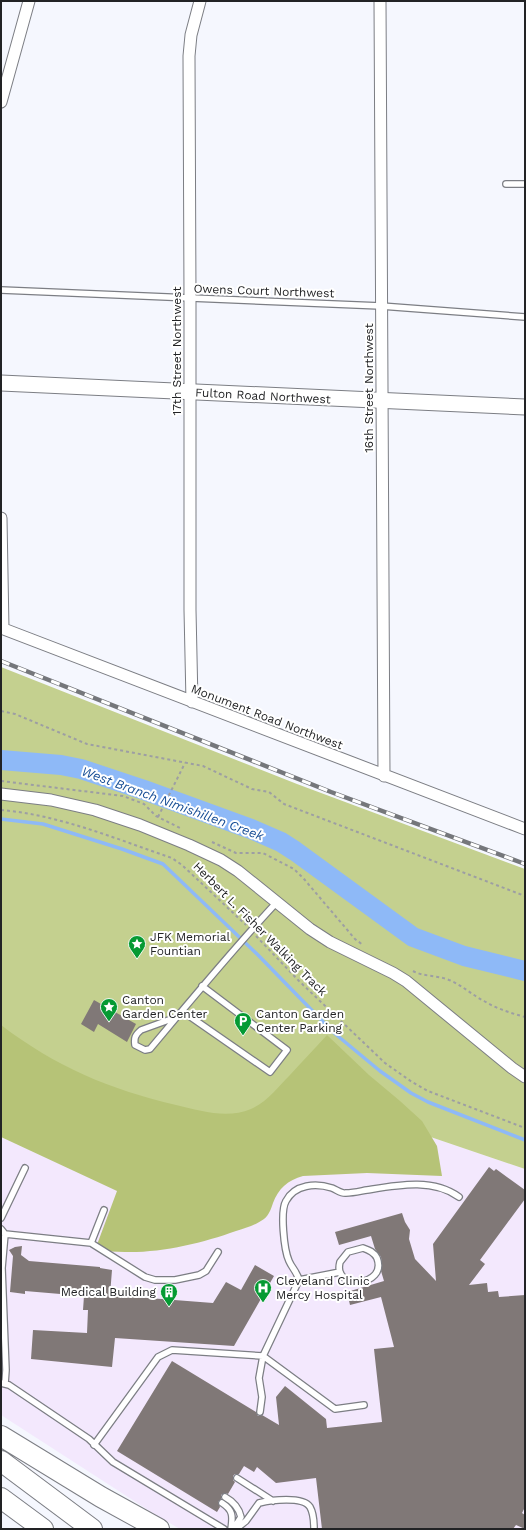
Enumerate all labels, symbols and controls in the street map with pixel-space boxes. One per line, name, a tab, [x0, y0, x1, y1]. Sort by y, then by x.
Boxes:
street label: Owens Court Northwest	[193, 282, 335, 300]
street label: 17th Street Northwest	[170, 286, 184, 416]
street label: 16th Street Northwest	[362, 323, 376, 453]
street label: Fulton Road Northwest	[195, 385, 331, 407]
street label: Monument Road Northwest	[189, 682, 345, 752]
water label: West Branch Nimishillen Creek	[80, 764, 267, 844]
street label: Herbert L. Fisher Walking Track	[190, 859, 330, 999]
place label: JFK Memorial Fountian	[150, 930, 231, 958]
place icon: JFK Memorial Fountian	[127, 934, 147, 959]
place label: Canton Garden Center	[122, 993, 208, 1021]
place icon: Canton Garden Center	[99, 997, 119, 1022]
place label: Canton Garden Center Parking	[256, 1007, 344, 1035]
parking icon: Canton Garden Center Parking	[233, 1011, 253, 1036]
place label: Cleveland Clinic Mercy Hospital	[276, 1274, 370, 1302]
hospital icon: Cleveland Clinic Mercy Hospital	[253, 1278, 273, 1303]
building icon: Medical Building	[159, 1282, 179, 1307]
place label: Medical Building	[61, 1285, 157, 1299]

